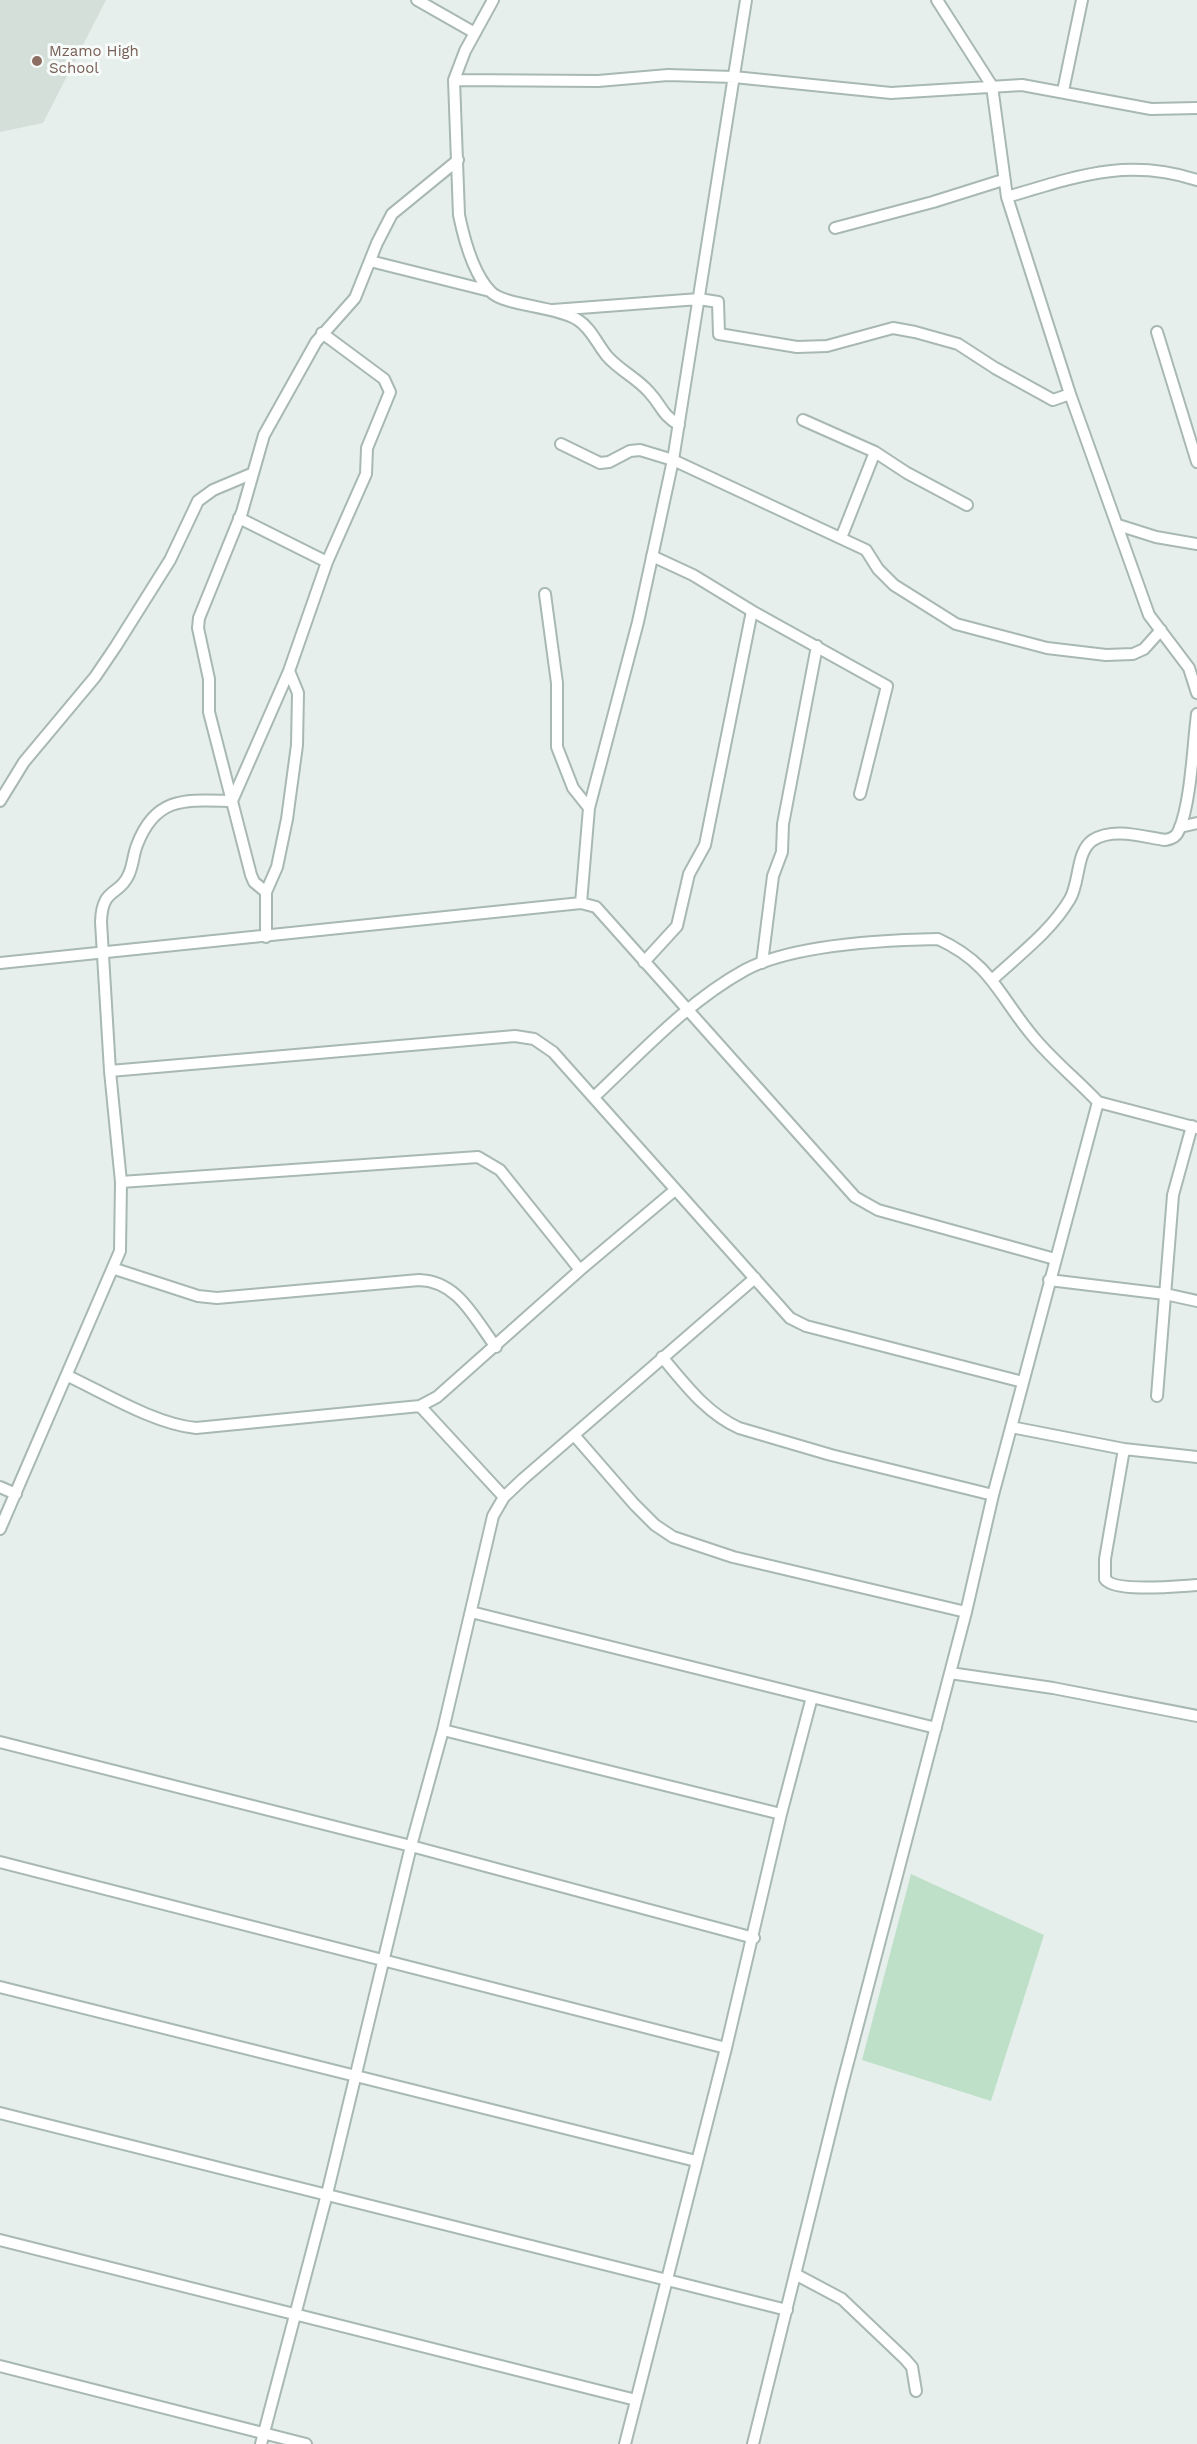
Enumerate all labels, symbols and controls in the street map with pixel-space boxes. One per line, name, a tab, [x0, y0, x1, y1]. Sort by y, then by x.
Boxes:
place label: Mzamo High School	[49, 43, 139, 78]
marker: Mzamo High School	[30, 54, 44, 68]

